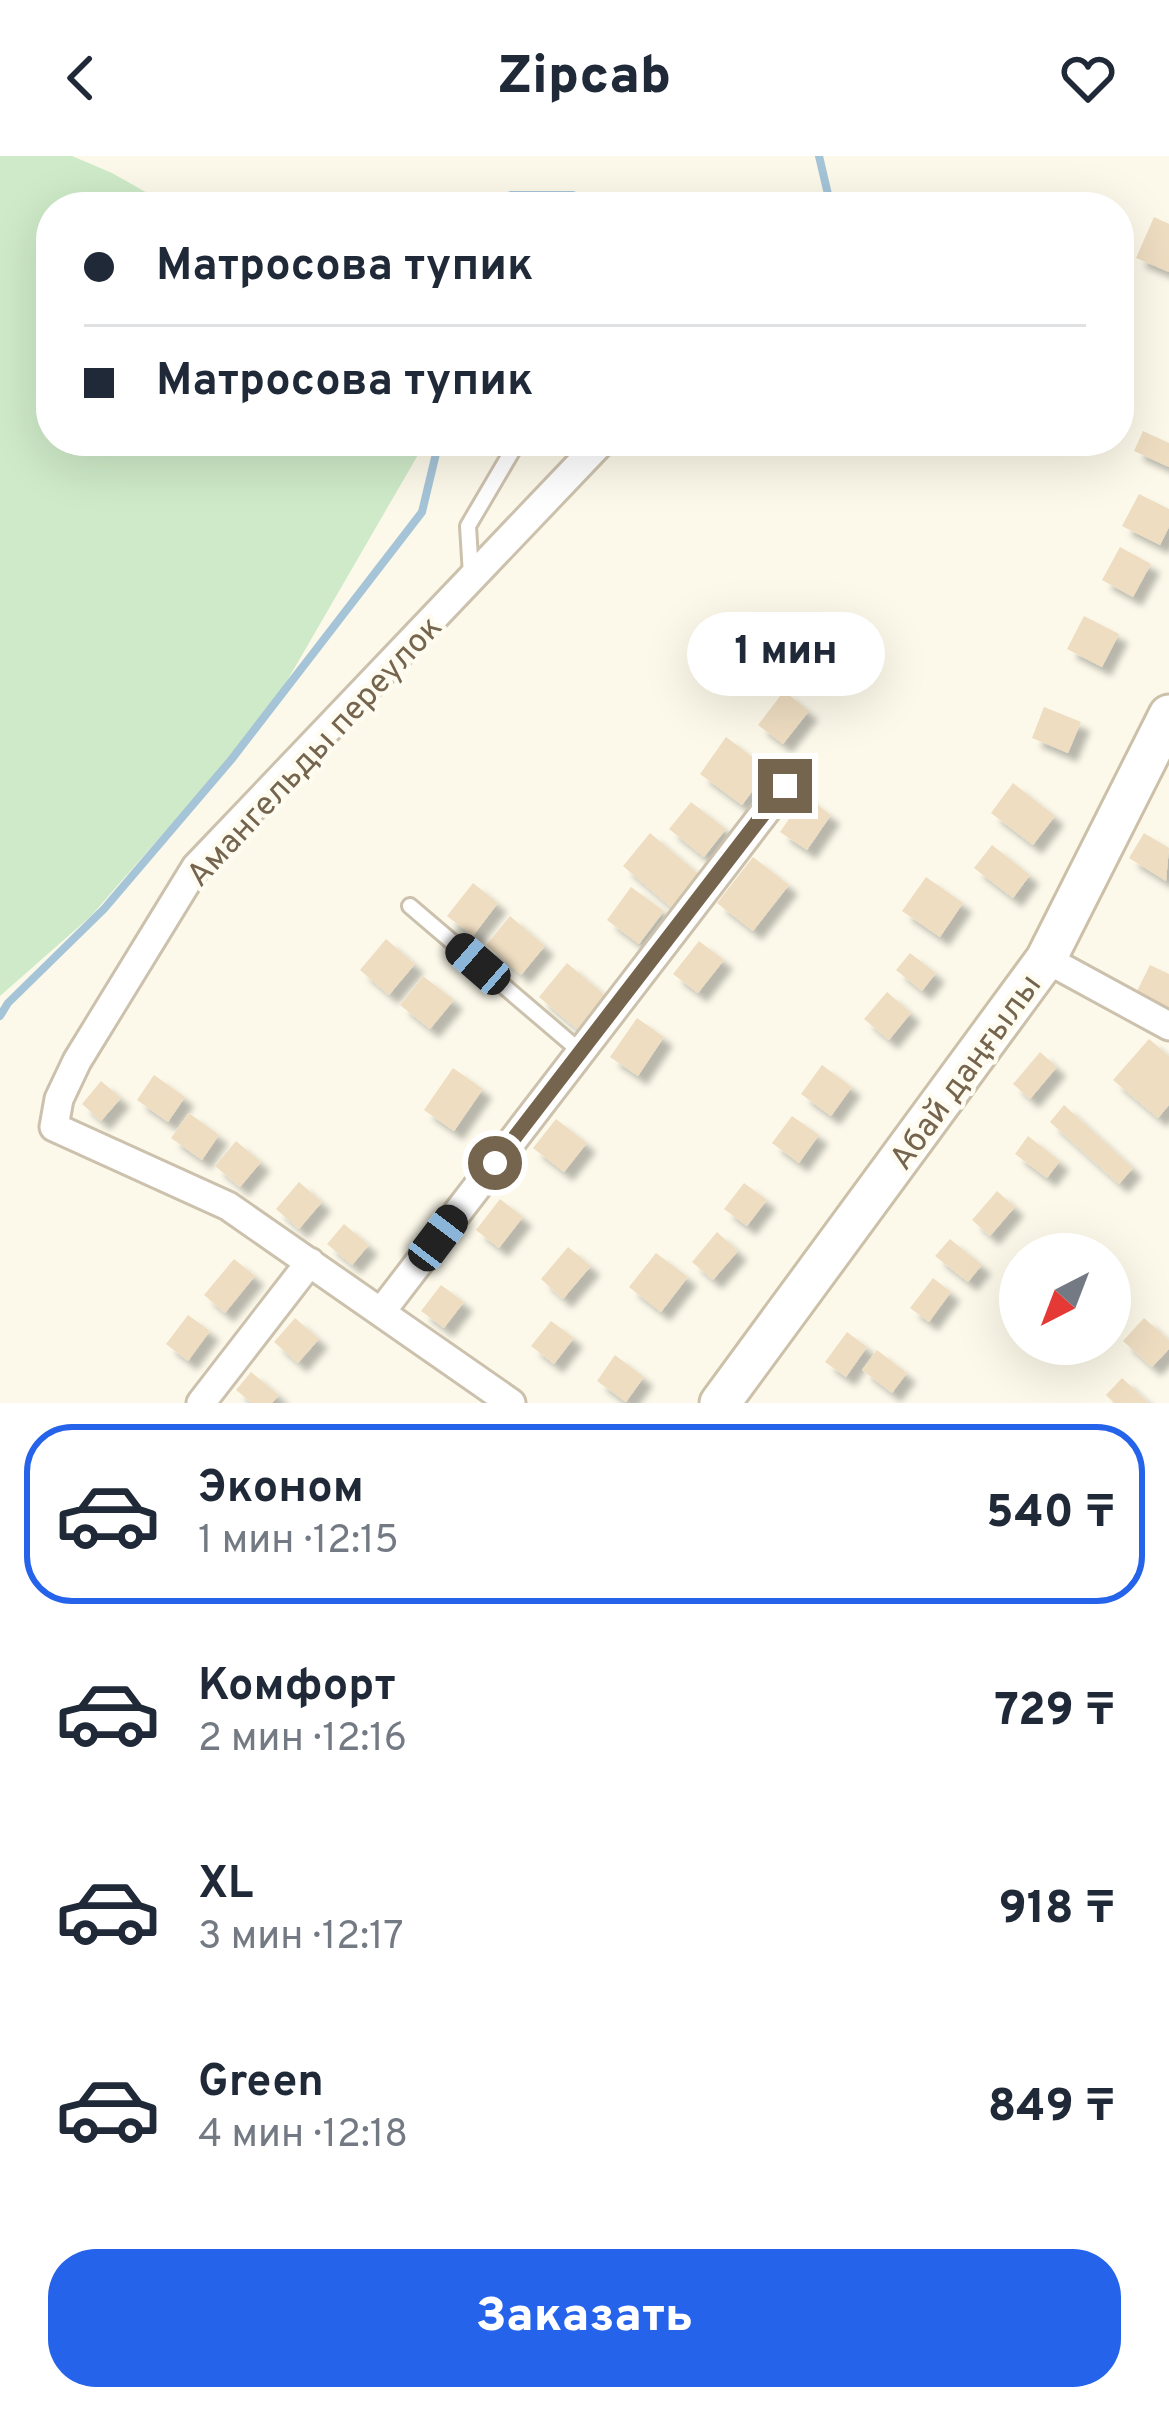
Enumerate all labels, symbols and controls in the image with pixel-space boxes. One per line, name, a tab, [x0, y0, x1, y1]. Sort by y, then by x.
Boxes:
text: Zipcab	[498, 44, 671, 113]
icon: back	[48, 45, 114, 111]
icon: heart	[1055, 45, 1121, 111]
text: Матросова тупик	[156, 239, 533, 296]
text: Матросова тупик	[156, 354, 533, 411]
street label: Амангельды переулок	[179, 608, 453, 897]
callout: 1 мин	[686, 612, 884, 696]
text: 1 мин	[735, 629, 837, 678]
route end	[758, 759, 812, 813]
car	[439, 927, 517, 1001]
street label: Абай даңғылы	[882, 967, 1052, 1180]
route start	[468, 1136, 522, 1190]
car	[402, 1198, 474, 1278]
north arrow	[999, 1233, 1131, 1365]
map controls	[999, 1233, 1131, 1365]
icon: car	[54, 1460, 162, 1568]
text: Эконом	[198, 1461, 364, 1518]
text: 540 ₸	[986, 1486, 1115, 1543]
text: 1 мин · 12:15	[198, 1518, 399, 1567]
icon: car	[54, 1658, 162, 1766]
text: Комфорт	[198, 1659, 396, 1716]
text: 729 ₸	[995, 1684, 1115, 1741]
text: 2 мин · 12:16	[198, 1716, 407, 1765]
icon: car	[54, 1856, 162, 1964]
text: XL	[198, 1857, 253, 1914]
text: 918 ₸	[999, 1882, 1115, 1939]
text: 3 мин · 12:17	[198, 1914, 404, 1963]
icon: car	[54, 2054, 162, 2162]
text: Green	[198, 2055, 324, 2112]
text: 849 ₸	[988, 2080, 1115, 2137]
text: 4 мин · 12:18	[198, 2112, 408, 2161]
button: Заказать	[48, 2249, 1121, 2387]

